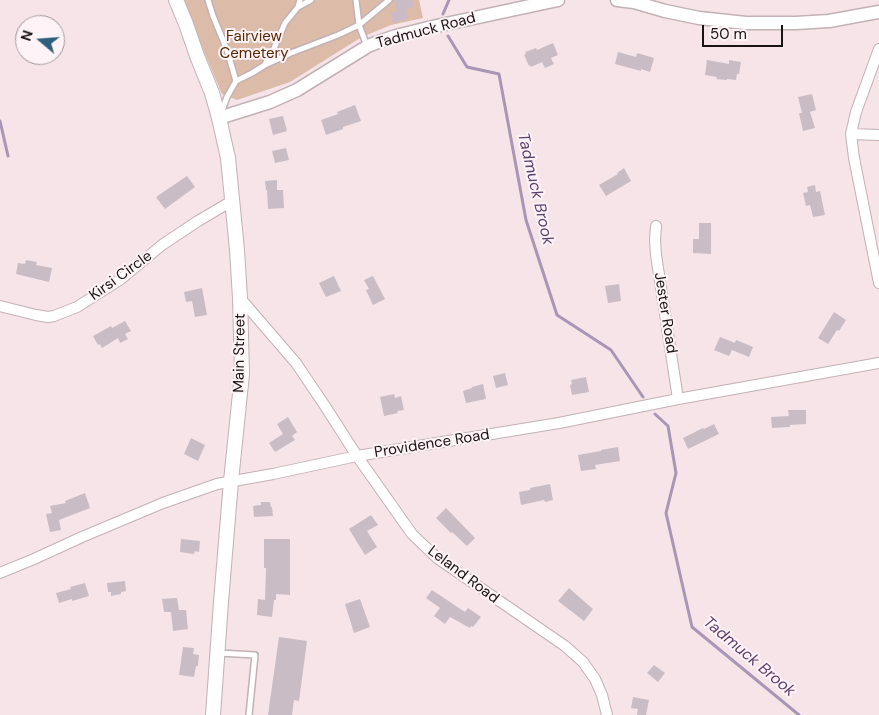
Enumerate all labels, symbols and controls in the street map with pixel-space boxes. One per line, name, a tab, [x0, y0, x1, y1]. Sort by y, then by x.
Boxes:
street label: Tadmuck Road	[374, 9, 478, 53]
north arrow	[15, 15, 65, 65]
scale bar	[704, 15, 785, 47]
text: 50 m	[710, 24, 747, 44]
text: N	[17, 28, 37, 43]
park label: Fairview Cemetery	[220, 28, 288, 63]
water label: Tadmuck Brook	[513, 131, 557, 247]
street label: Kirsi Circle	[86, 247, 156, 305]
street label: Jester Road	[650, 271, 680, 355]
street label: Main Street	[230, 313, 250, 393]
street label: Providence Road	[373, 426, 491, 462]
street label: Leland Road	[424, 542, 502, 608]
water label: Tadmuck Brook	[699, 613, 799, 701]

